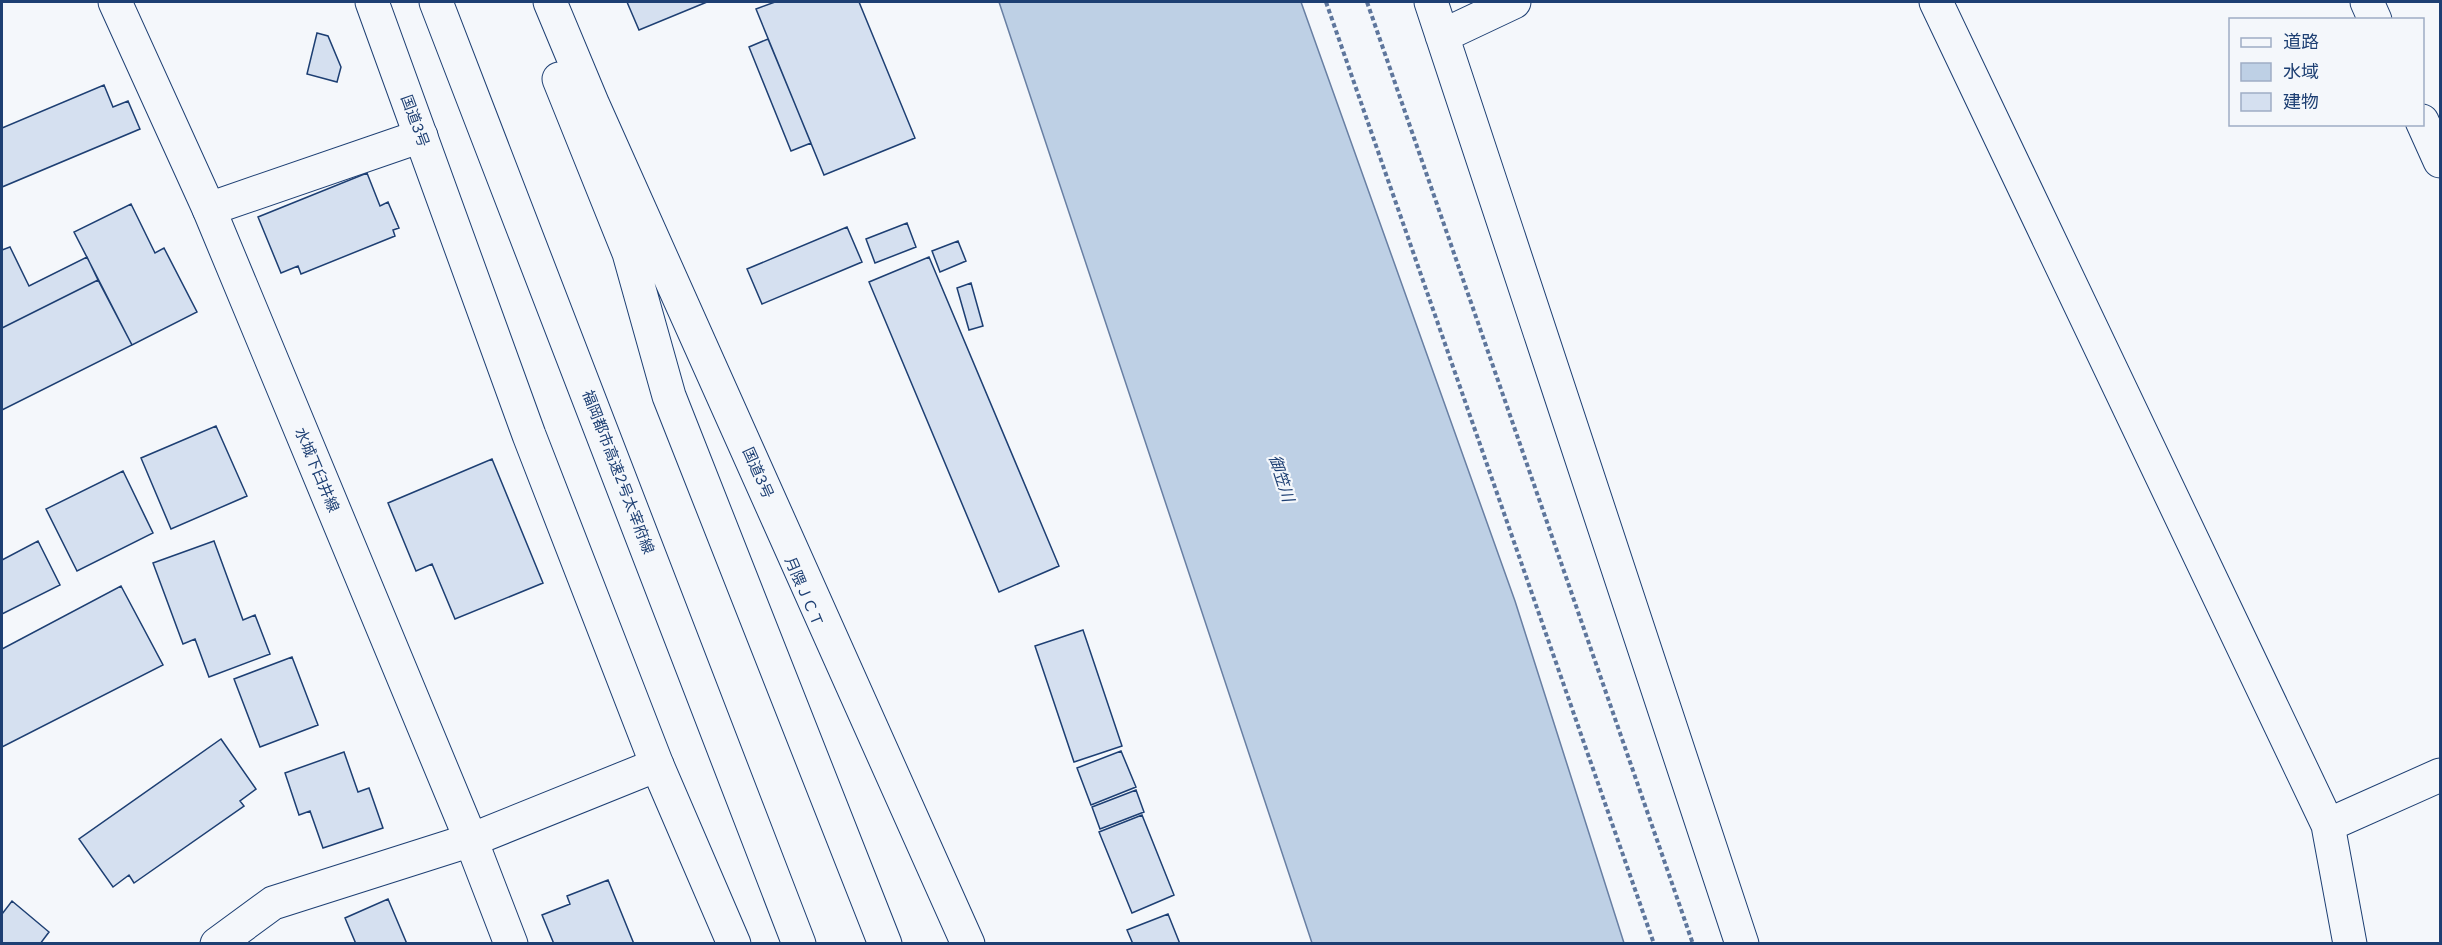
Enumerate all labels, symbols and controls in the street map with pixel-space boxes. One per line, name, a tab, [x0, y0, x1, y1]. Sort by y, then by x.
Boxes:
legend	[2229, 18, 2424, 126]
text: 道路	[2283, 31, 2319, 52]
text: 水域	[2283, 61, 2319, 82]
text: 建物	[2283, 91, 2319, 112]
street label: 国道3号	[397, 92, 434, 150]
street label: 福岡都市高速2号太宰府線	[578, 387, 659, 557]
street label: 水城下臼井線	[291, 425, 344, 515]
street label: 国道3号	[739, 444, 778, 501]
water label: 御笠川	[1265, 452, 1300, 506]
street label: 月隈ＪＣＴ	[781, 554, 828, 630]

